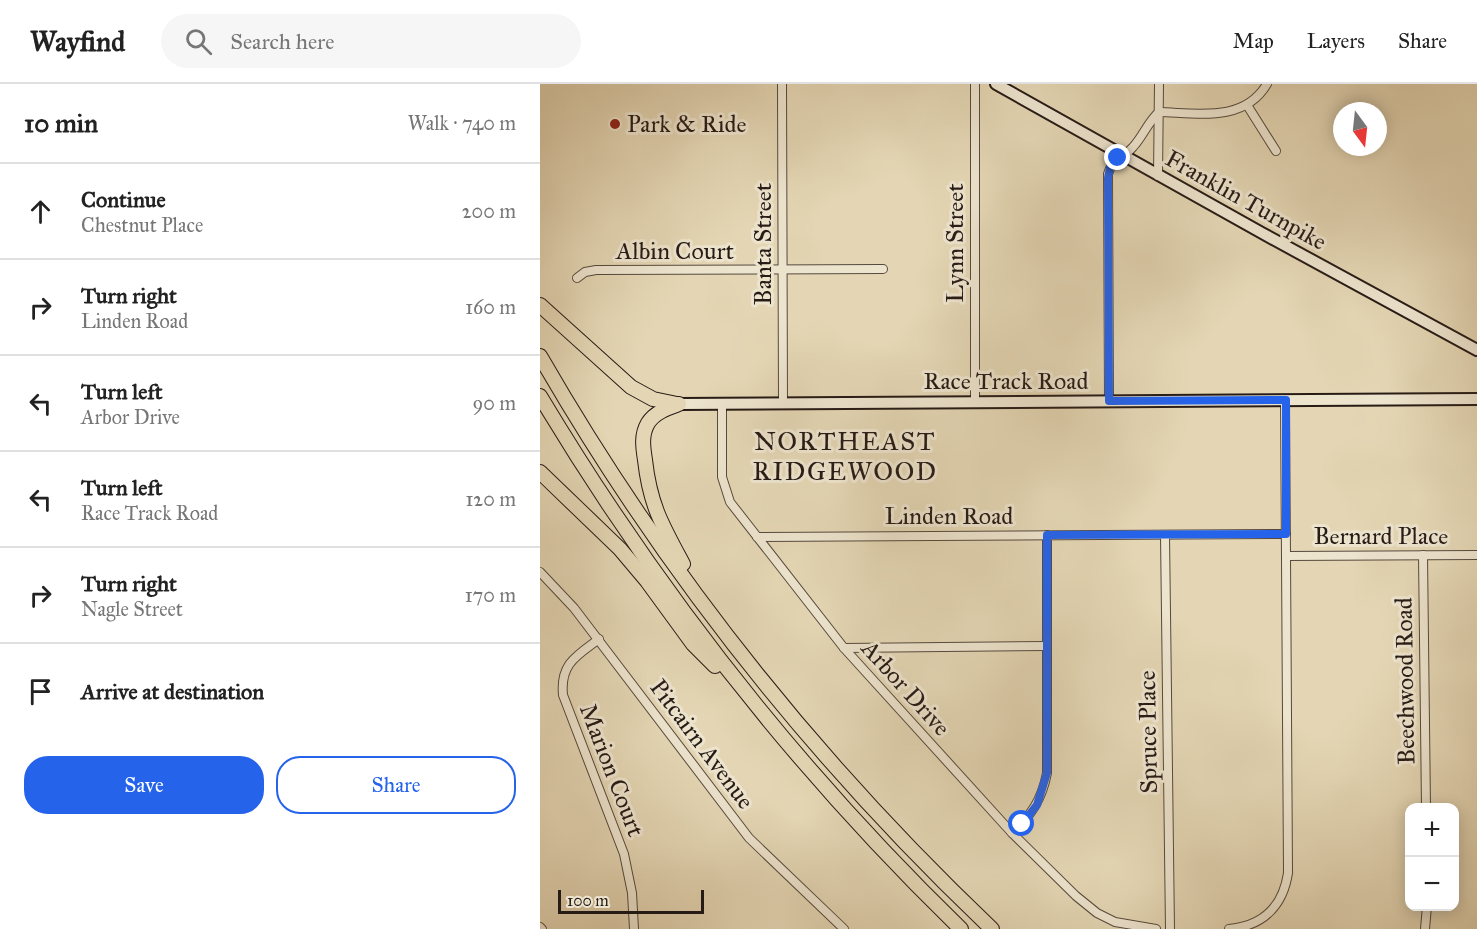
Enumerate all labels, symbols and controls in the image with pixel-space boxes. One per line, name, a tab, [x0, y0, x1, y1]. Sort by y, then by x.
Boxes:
search box	[161, 14, 581, 68]
text: Wayfind	[30, 24, 125, 59]
icon: search	[182, 25, 215, 58]
text: Search here	[230, 28, 334, 55]
text: Map	[1233, 28, 1274, 54]
text: Layers	[1307, 28, 1365, 54]
text: Share	[1398, 28, 1447, 54]
north arrow	[1333, 102, 1387, 156]
text: 10 min	[24, 107, 98, 139]
place label: Park & Ride	[627, 109, 747, 139]
text: Walk · 740 m	[408, 111, 516, 135]
marker: Park & Ride	[608, 117, 622, 131]
street label: Franklin Turnpike	[1160, 143, 1332, 257]
route end	[1104, 144, 1130, 170]
street label: Banta Street	[748, 182, 778, 305]
street label: Lynn Street	[940, 183, 970, 303]
text: Continue	[81, 186, 166, 213]
icon: ahead	[24, 195, 57, 228]
text: 200 m	[462, 199, 516, 223]
text: Chestnut Place	[81, 213, 203, 237]
street label: Albin Court	[615, 236, 734, 266]
text: Turn right	[81, 282, 177, 309]
icon: right	[24, 291, 57, 324]
text: 160 m	[465, 295, 516, 319]
text: Linden Road	[81, 309, 188, 333]
street label: Race Track Road	[924, 366, 1088, 396]
text: Turn left	[81, 378, 163, 405]
icon: left	[24, 387, 57, 420]
text: 90 m	[473, 391, 516, 415]
text: Arbor Drive	[81, 405, 180, 429]
district label: NORTHEAST RIDGEWOOD	[752, 425, 938, 487]
text: Turn left	[81, 474, 163, 501]
icon: left	[24, 483, 57, 516]
text: 120 m	[465, 487, 516, 511]
text: Race Track Road	[81, 501, 218, 525]
street label: Linden Road	[885, 501, 1013, 531]
street label: Bernard Place	[1314, 521, 1448, 551]
text: Turn right	[81, 570, 177, 597]
icon: right	[24, 579, 57, 612]
text: 170 m	[465, 583, 516, 607]
text: Nagle Street	[81, 597, 183, 621]
street label: Beechwood Road	[1389, 597, 1421, 765]
street label: Arbor Drive	[854, 633, 957, 742]
street label: Spruce Place	[1132, 670, 1164, 794]
street label: Pitcairn Avenue	[643, 673, 761, 815]
icon: arrive	[24, 675, 57, 708]
text: Arrive at destination	[81, 678, 264, 705]
street label: Marion Court	[573, 699, 651, 841]
button: Save	[24, 756, 264, 814]
button: Share	[276, 756, 516, 814]
map controls	[1405, 803, 1459, 911]
button: +	[1405, 803, 1459, 857]
route start	[1008, 810, 1034, 836]
button: −	[1405, 857, 1459, 911]
scale bar	[558, 887, 704, 914]
text: 100 m	[567, 891, 609, 910]

